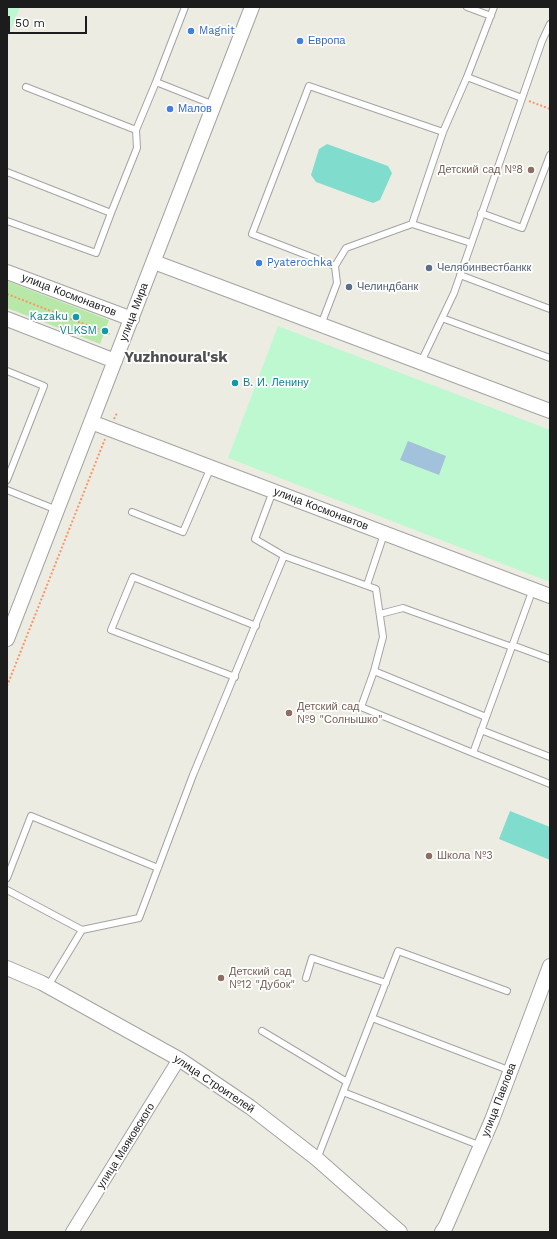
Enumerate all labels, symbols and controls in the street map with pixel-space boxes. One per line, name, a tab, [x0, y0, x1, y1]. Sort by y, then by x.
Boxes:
scale bar	[10, 8, 89, 34]
text: 50 m	[15, 16, 45, 30]
place label: Magnit	[199, 24, 235, 38]
marker: Magnit	[186, 26, 196, 36]
place label: Европа	[308, 34, 345, 48]
marker: Европа	[295, 36, 305, 46]
place label: Малов	[178, 102, 212, 116]
marker: Малов	[165, 104, 175, 114]
place label: Детский сад №8	[438, 163, 523, 177]
marker: Детский сад №8	[526, 165, 536, 175]
place label: Pyaterochka	[267, 256, 332, 270]
marker: Pyaterochka	[254, 258, 264, 268]
place label: Челябинвестбанкк	[437, 261, 531, 275]
marker: Челябинвестбанкк	[424, 263, 434, 273]
street label: улица Космонавтов	[20, 271, 118, 319]
place label: Челиндбанк	[357, 280, 418, 294]
street label: улица Мира	[117, 281, 151, 343]
marker: Челиндбанк	[344, 282, 354, 292]
place label: Kazaku	[30, 310, 68, 324]
marker: Kazaku	[71, 312, 81, 322]
place label: VLKSM	[60, 324, 97, 338]
marker: VLKSM	[100, 326, 110, 336]
district label: Yuzhnoural'sk	[124, 349, 228, 367]
place label: В. И. Ленину	[243, 376, 309, 390]
marker: В. И. Ленину	[230, 378, 240, 388]
street label: улица Космонавтов	[272, 485, 370, 533]
place label: Детский сад №9 "Солнышко"	[297, 700, 383, 726]
marker: Детский сад №9 "Солнышко"	[284, 708, 294, 718]
place label: Школа №3	[437, 849, 493, 863]
marker: Школа №3	[424, 851, 434, 861]
place label: Детский сад №12 "Дубок"	[229, 965, 295, 991]
marker: Детский сад №12 "Дубок"	[216, 973, 226, 983]
street label: улица Строителей	[171, 1052, 257, 1116]
street label: улица Павлова	[479, 1061, 519, 1139]
street label: улица Маяковского	[94, 1101, 158, 1191]

